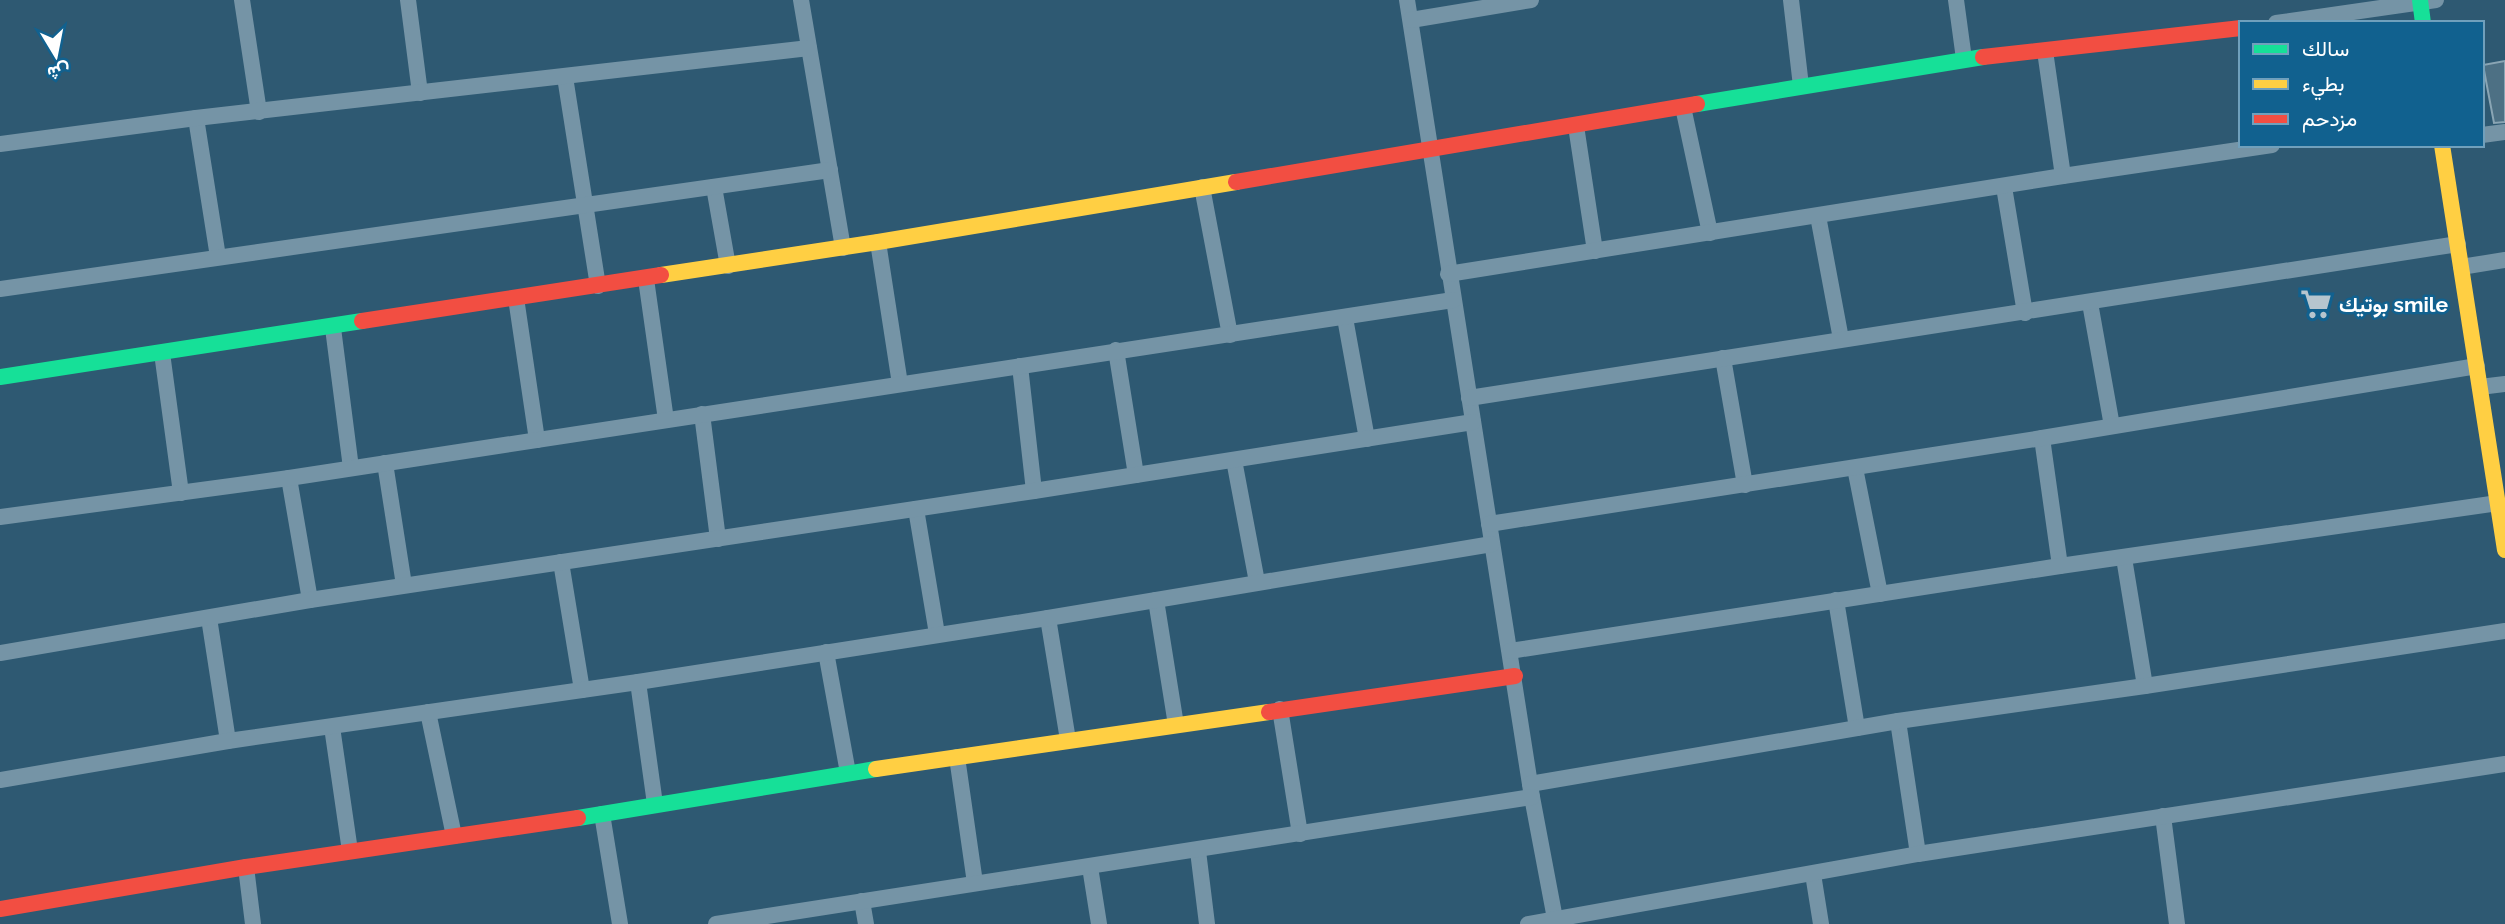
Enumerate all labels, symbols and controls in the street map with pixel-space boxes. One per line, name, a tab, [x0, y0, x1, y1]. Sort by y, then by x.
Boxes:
north arrow	[21, 21, 91, 91]
legend	[2239, 21, 2484, 147]
text: سالك	[2302, 36, 2349, 61]
text: ش	[45, 59, 72, 86]
text: بطيء	[2302, 71, 2345, 101]
text: مزدحم	[2302, 106, 2357, 133]
supermarket icon: بوتيك smile	[2299, 287, 2333, 321]
place label: بوتيك smile	[2339, 292, 2448, 318]

